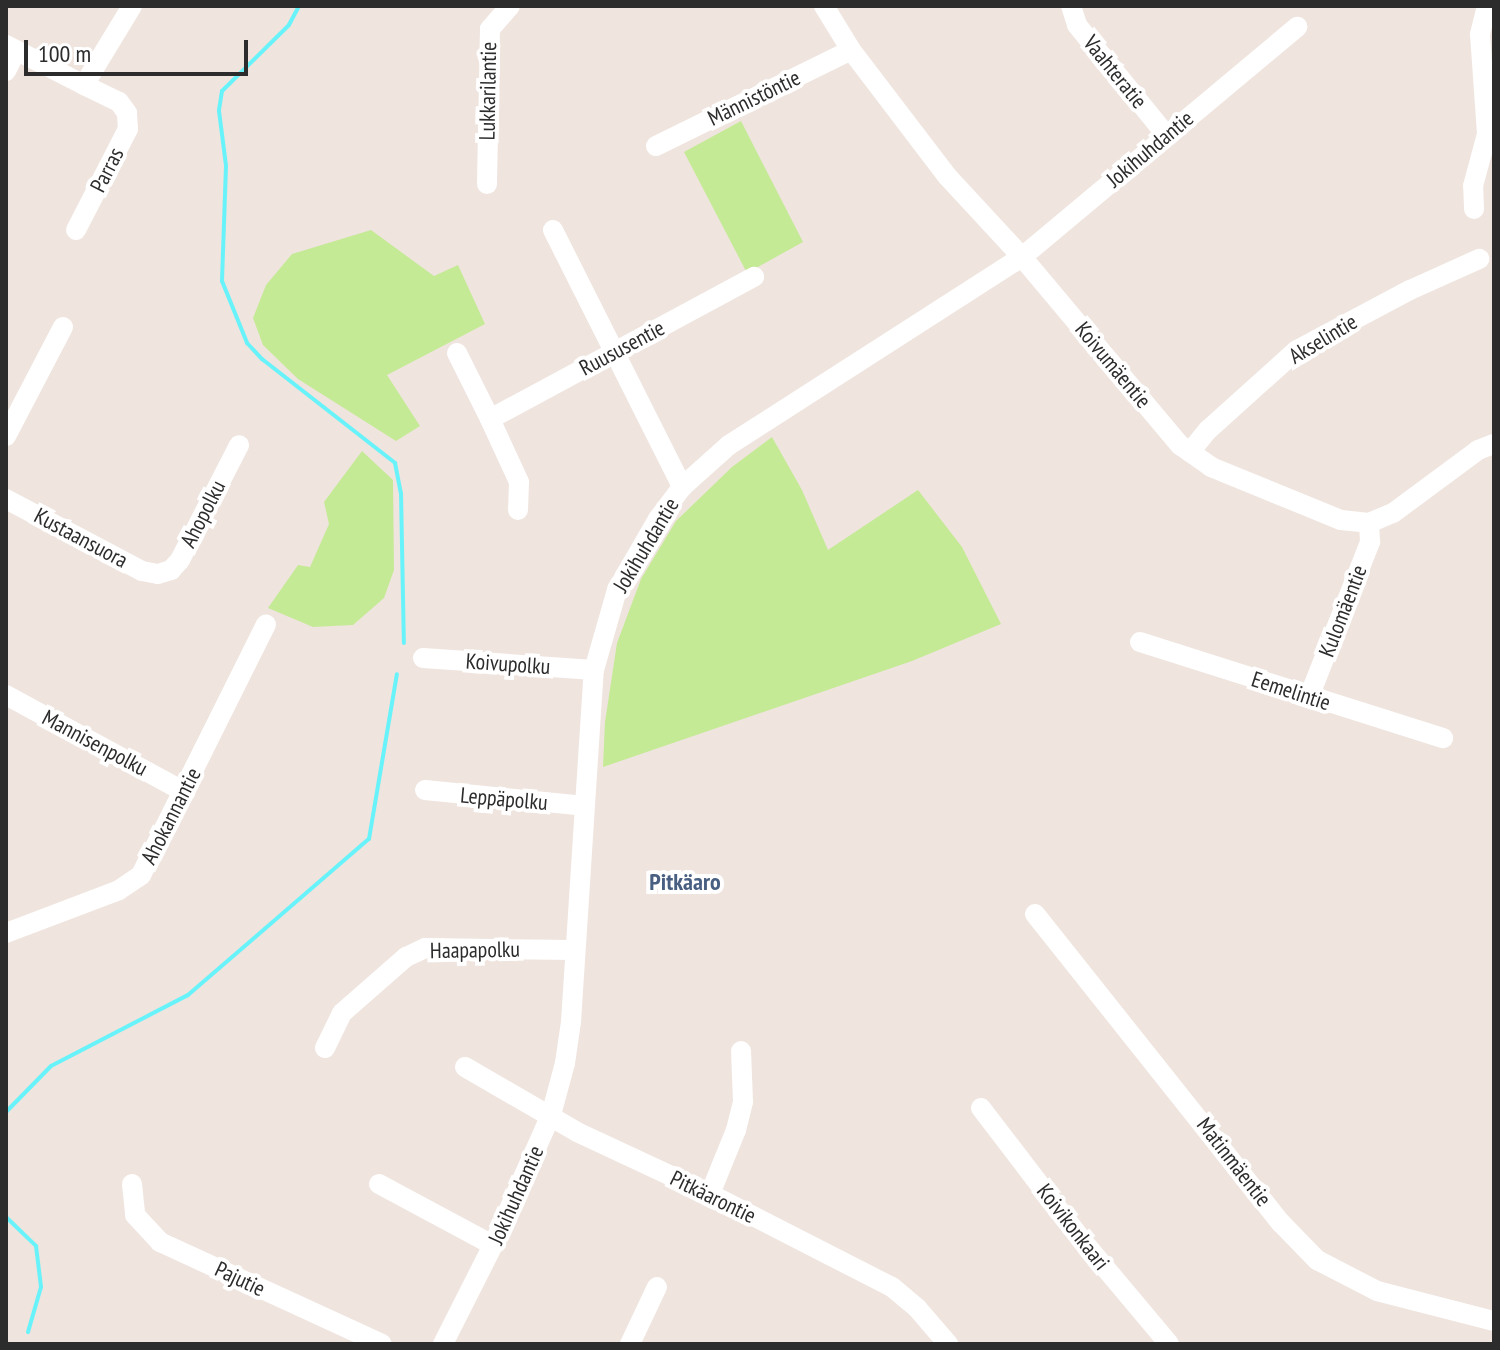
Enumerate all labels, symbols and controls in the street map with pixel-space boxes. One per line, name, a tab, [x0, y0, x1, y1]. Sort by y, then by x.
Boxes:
scale bar	[28, 24, 252, 74]
street label: Vaahteratie	[1078, 30, 1152, 114]
text: 100 m	[38, 38, 91, 69]
street label: Lukkarilantie	[474, 42, 502, 140]
street label: Männistöntie	[704, 64, 804, 132]
street label: Jokihuhdantie	[1101, 105, 1199, 193]
street label: Parras	[85, 143, 129, 197]
street label: Akselintie	[1284, 308, 1362, 370]
street label: Ruususentie	[575, 315, 669, 381]
street label: Koivumäentie	[1069, 317, 1157, 413]
street label: Ahopolku	[175, 476, 231, 552]
street label: Jokihuhdantie	[608, 493, 684, 597]
street label: Kustaansuora	[30, 502, 132, 574]
street label: Kulomäentie	[1313, 561, 1373, 661]
street label: Koivupolku	[465, 648, 551, 680]
street label: Eemelintie	[1248, 666, 1334, 716]
street label: Mannisenpolku	[38, 704, 152, 782]
street label: Ahokannantie	[135, 763, 207, 869]
street label: Leppäpolku	[459, 782, 549, 816]
district label: Pitkäaro	[649, 868, 721, 896]
street label: Haapapolku	[430, 936, 520, 964]
street label: Matinmäentie	[1191, 1112, 1277, 1212]
street label: Jokihuhdantie	[483, 1142, 549, 1248]
street label: Pitkäarontie	[666, 1165, 760, 1229]
street label: Koivikonkaari	[1031, 1179, 1115, 1275]
street label: Pajutie	[211, 1256, 269, 1302]

